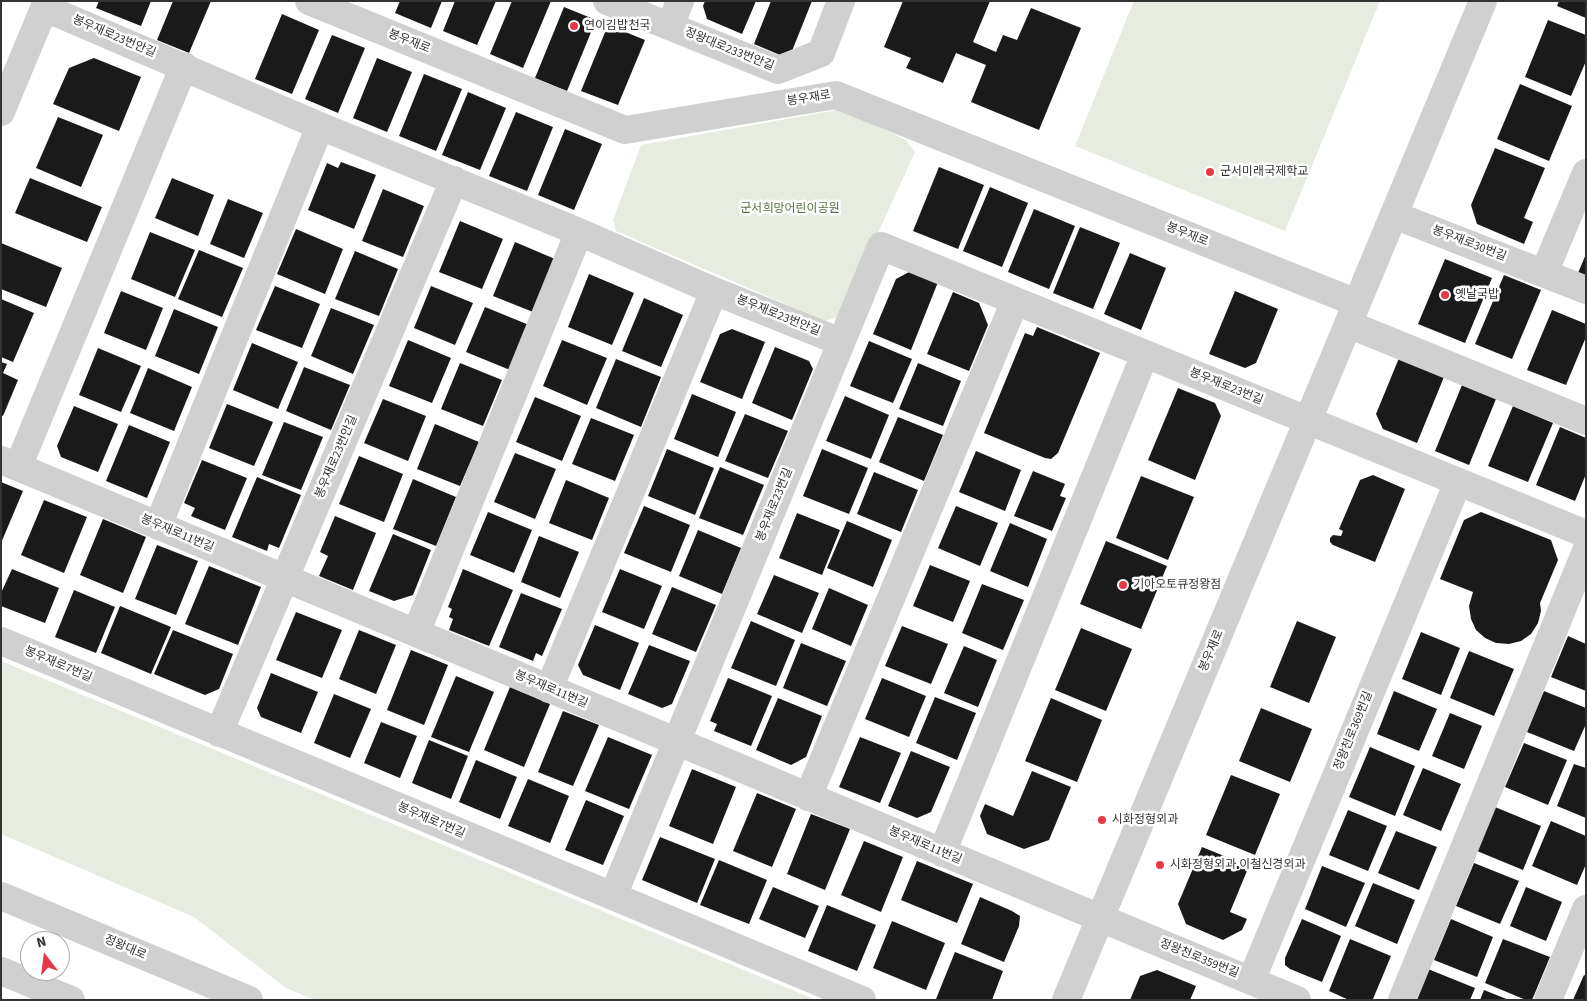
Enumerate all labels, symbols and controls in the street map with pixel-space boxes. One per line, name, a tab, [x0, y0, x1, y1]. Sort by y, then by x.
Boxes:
street label: 봉우재로23번안길	[70, 13, 158, 61]
place label: 연이김밥천국	[584, 19, 650, 33]
marker: 연이김밥천국	[568, 20, 580, 32]
street label: 정왕대로233번안길	[682, 25, 776, 75]
street label: 봉우재로	[386, 27, 432, 57]
street label: 봉우재로	[786, 88, 832, 110]
place label: 군서미래국제학교	[1220, 165, 1308, 179]
marker: 군서미래국제학교	[1204, 166, 1216, 178]
park label: 군서희망어린이공원	[740, 202, 840, 216]
street label: 봉우재로	[1164, 220, 1210, 250]
street label: 봉우재로30번길	[1430, 223, 1508, 265]
place label: 옛날국밥	[1455, 288, 1499, 302]
marker: 옛날국밥	[1439, 289, 1451, 301]
street label: 봉우재로23번안길	[734, 293, 822, 339]
street label: 봉우재로23번길	[1187, 366, 1265, 408]
street label: 봉우재로23번안길	[313, 413, 361, 501]
street label: 봉우재로23번길	[754, 466, 796, 544]
street label: 봉우재로11번길	[138, 512, 216, 556]
place label: 기아오토큐정왕점	[1133, 578, 1221, 592]
marker: 기아오토큐정왕점	[1117, 579, 1129, 591]
street label: 봉우재로	[1197, 628, 1227, 674]
street label: 봉우재로7번길	[22, 644, 94, 686]
street label: 봉우재로11번길	[512, 668, 590, 712]
street label: 정왕천로369번길	[1332, 689, 1376, 773]
street label: 봉우재로7번길	[395, 800, 467, 842]
place label: 시화정형외과	[1112, 813, 1178, 827]
marker: 시화정형외과	[1096, 814, 1108, 826]
street label: 봉우재로11번길	[886, 824, 964, 868]
place label: 시화정형외과.이철신경외과	[1170, 858, 1305, 872]
marker: 시화정형외과.이철신경외과	[1154, 859, 1166, 871]
north arrow	[20, 931, 70, 981]
text: N	[34, 932, 48, 953]
street label: 정왕대로	[102, 933, 148, 963]
street label: 정왕천로359번길	[1157, 937, 1241, 981]

